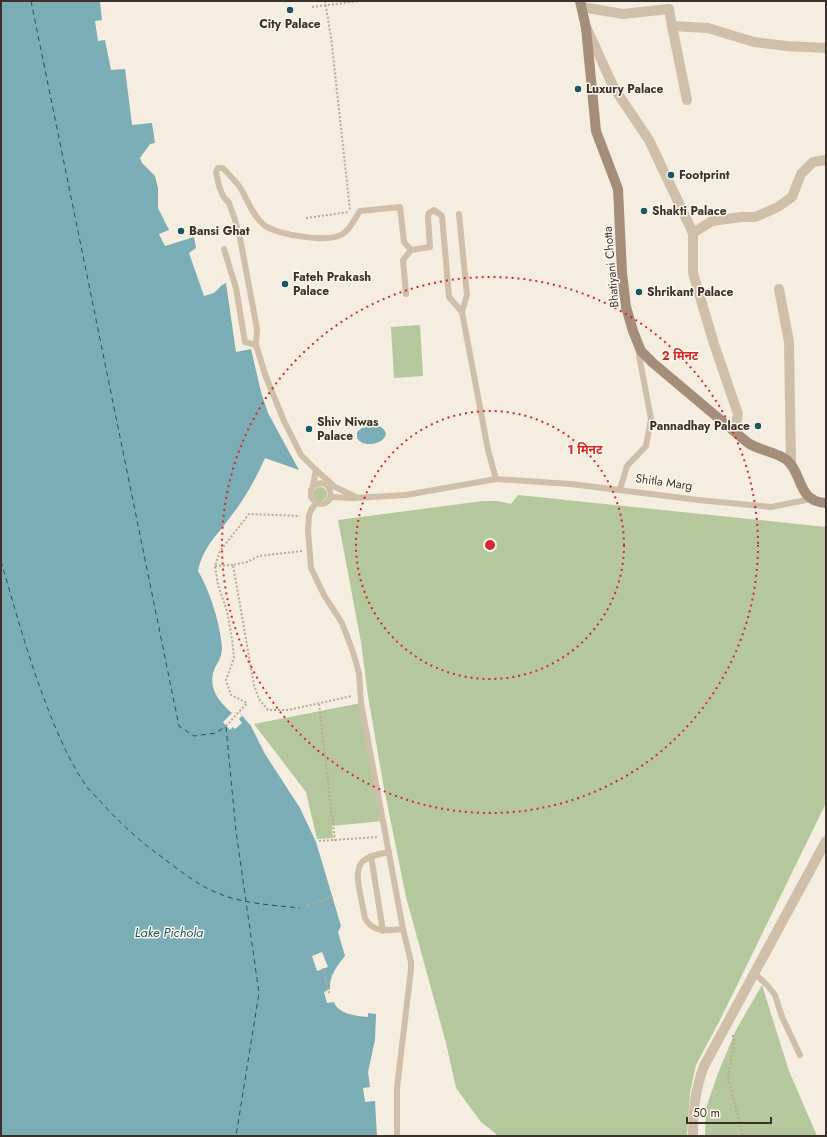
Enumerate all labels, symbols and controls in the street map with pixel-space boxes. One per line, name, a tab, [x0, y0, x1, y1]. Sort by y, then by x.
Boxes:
marker: City Palace	[285, 5, 295, 15]
place label: City Palace	[259, 15, 321, 33]
place label: Luxury Palace	[586, 80, 664, 98]
marker: Luxury Palace	[573, 84, 583, 94]
place label: Footprint	[679, 166, 730, 184]
marker: Footprint	[666, 170, 676, 180]
place label: Shakti Palace	[652, 202, 727, 220]
marker: Shakti Palace	[639, 206, 649, 216]
place label: Bansi Ghat	[189, 222, 250, 240]
street label: Bhatiyani Chotta	[598, 225, 624, 308]
marker: Bansi Ghat	[176, 226, 186, 236]
place label: Fateh Prakash Palace	[293, 268, 371, 300]
marker: Fateh Prakash Palace	[280, 279, 290, 289]
place label: Shrikant Palace	[647, 283, 734, 301]
marker: Shrikant Palace	[634, 287, 644, 297]
text: 2 मिनट	[662, 347, 699, 365]
place label: Shiv Niwas Palace	[317, 413, 379, 445]
place label: Pannadhay Palace	[650, 417, 750, 435]
marker: Pannadhay Palace	[753, 421, 763, 431]
marker: Shiv Niwas Palace	[304, 424, 314, 434]
text: 1 मिनट	[568, 441, 603, 459]
street label: Shitla Marg	[634, 469, 694, 495]
centre of rings	[483, 538, 497, 552]
water label: Lake Pichola	[135, 923, 203, 942]
scale bar	[687, 1099, 771, 1125]
text: 50 m	[693, 1104, 720, 1122]

